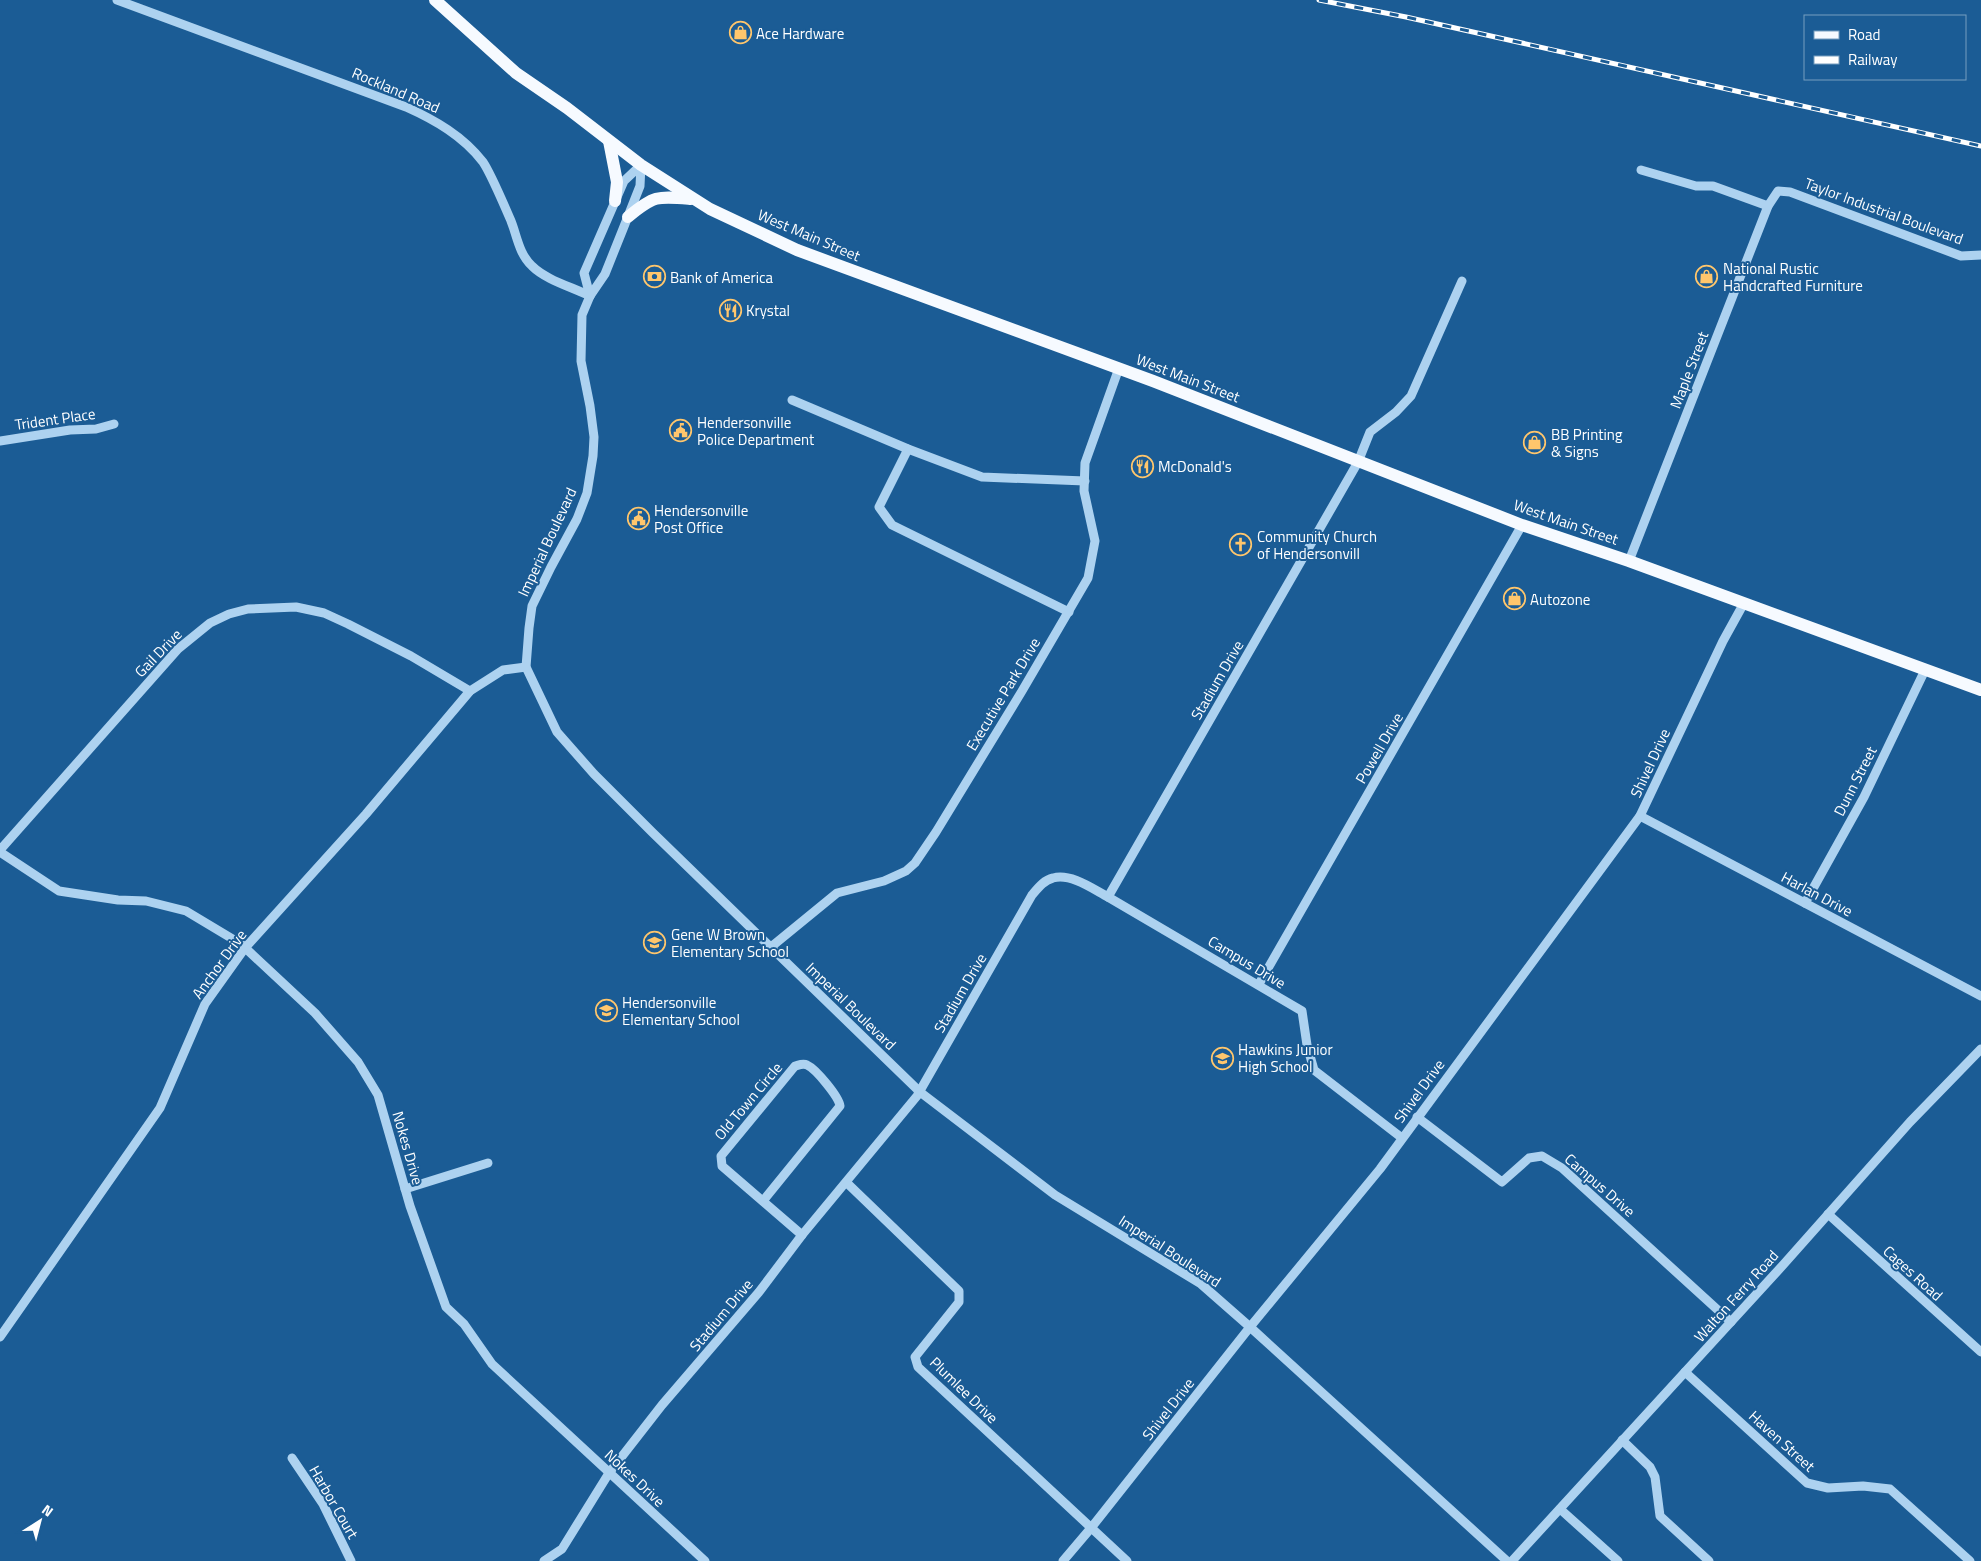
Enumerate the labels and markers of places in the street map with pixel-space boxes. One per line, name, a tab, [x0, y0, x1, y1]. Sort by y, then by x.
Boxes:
shop icon: Ace Hardware	[728, 21, 752, 45]
place label: Ace Hardware	[756, 22, 844, 45]
place label: National Rustic Handcrafted Furniture	[1723, 257, 1863, 297]
bank icon: Bank of America	[642, 265, 666, 289]
shop icon: National Rustic Handcrafted Furniture	[1695, 265, 1719, 289]
place label: Bank of America	[670, 266, 774, 289]
restaurant icon: Krystal	[718, 298, 742, 322]
place label: Krystal	[746, 299, 790, 322]
place label: Hendersonville Police Department	[697, 411, 815, 451]
public building icon: Hendersonville Police Department	[669, 419, 693, 443]
place label: BB Printing & Signs	[1551, 423, 1623, 463]
shop icon: BB Printing & Signs	[1523, 431, 1547, 455]
restaurant icon: McDonald's	[1130, 454, 1154, 478]
place label: McDonald's	[1158, 455, 1232, 478]
place label: Hendersonville Post Office	[654, 499, 748, 539]
public building icon: Hendersonville Post Office	[626, 507, 650, 531]
place label: Community Church of Hendersonvill	[1257, 525, 1377, 565]
church icon: Community Church of Hendersonvill	[1229, 533, 1253, 557]
shop icon: Autozone	[1502, 587, 1526, 611]
place label: Autozone	[1530, 588, 1590, 611]
place label: Gene W Brown Elementary School	[671, 923, 789, 963]
school or university icon: Gene W Brown Elementary School	[643, 931, 667, 955]
place label: Hendersonville Elementary School	[622, 991, 740, 1031]
school or university icon: Hendersonville Elementary School	[594, 999, 618, 1023]
place label: Hawkins Junior High School	[1238, 1038, 1333, 1078]
school or university icon: Hawkins Junior High School	[1210, 1046, 1234, 1070]

